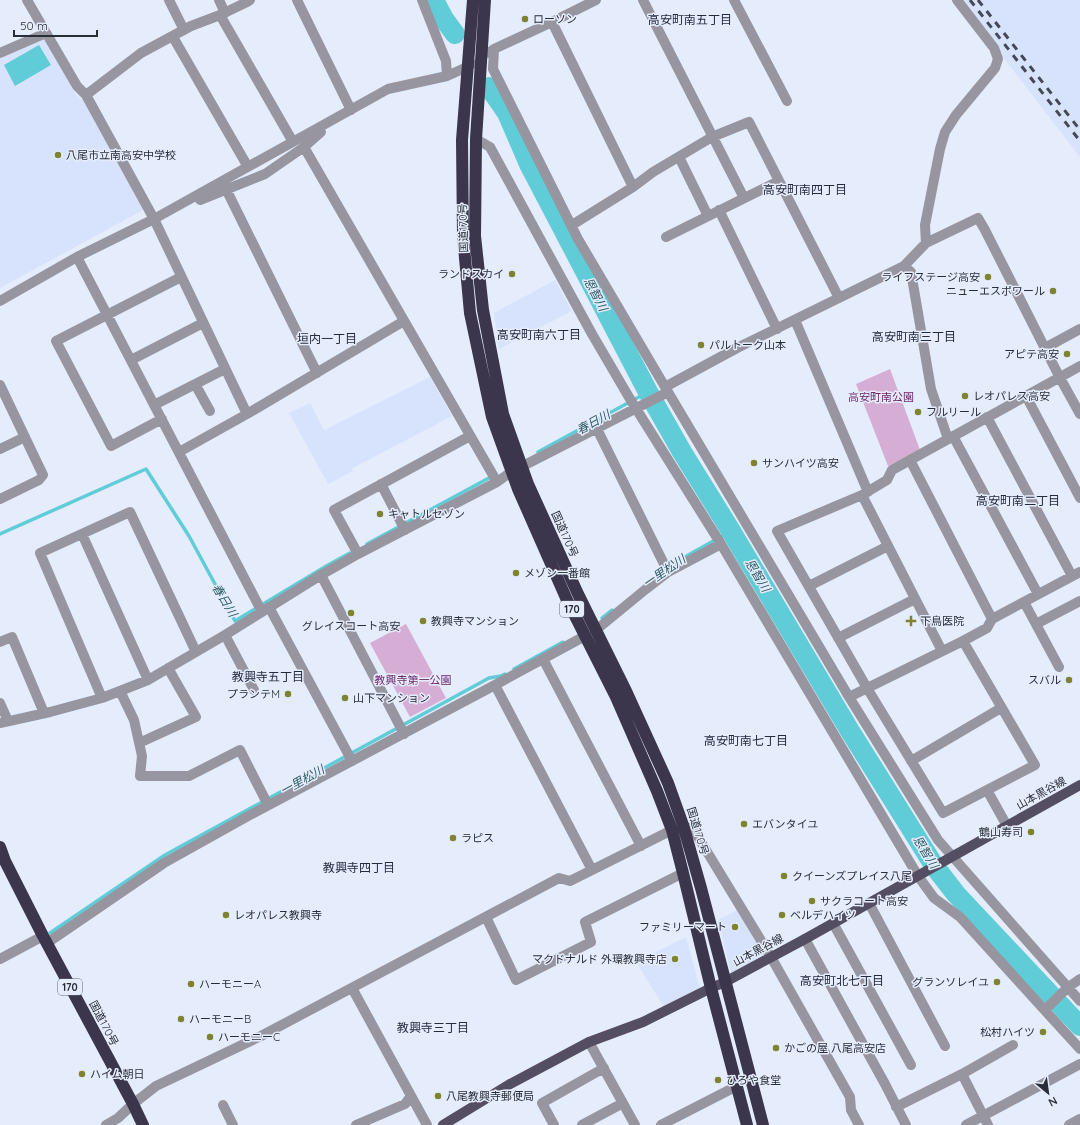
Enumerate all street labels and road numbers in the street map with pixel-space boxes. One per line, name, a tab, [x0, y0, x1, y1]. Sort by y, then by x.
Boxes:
street label: 国道170号	[455, 203, 471, 253]
street label: 国道170号	[549, 509, 581, 559]
road number: 170	[560, 601, 584, 617]
street label: 山本黒谷線	[1014, 774, 1068, 812]
street label: 国道170号	[684, 805, 712, 857]
street label: 山本黒谷線	[730, 931, 786, 969]
road number: 170	[58, 979, 82, 995]
street label: 国道170号	[86, 998, 122, 1048]

